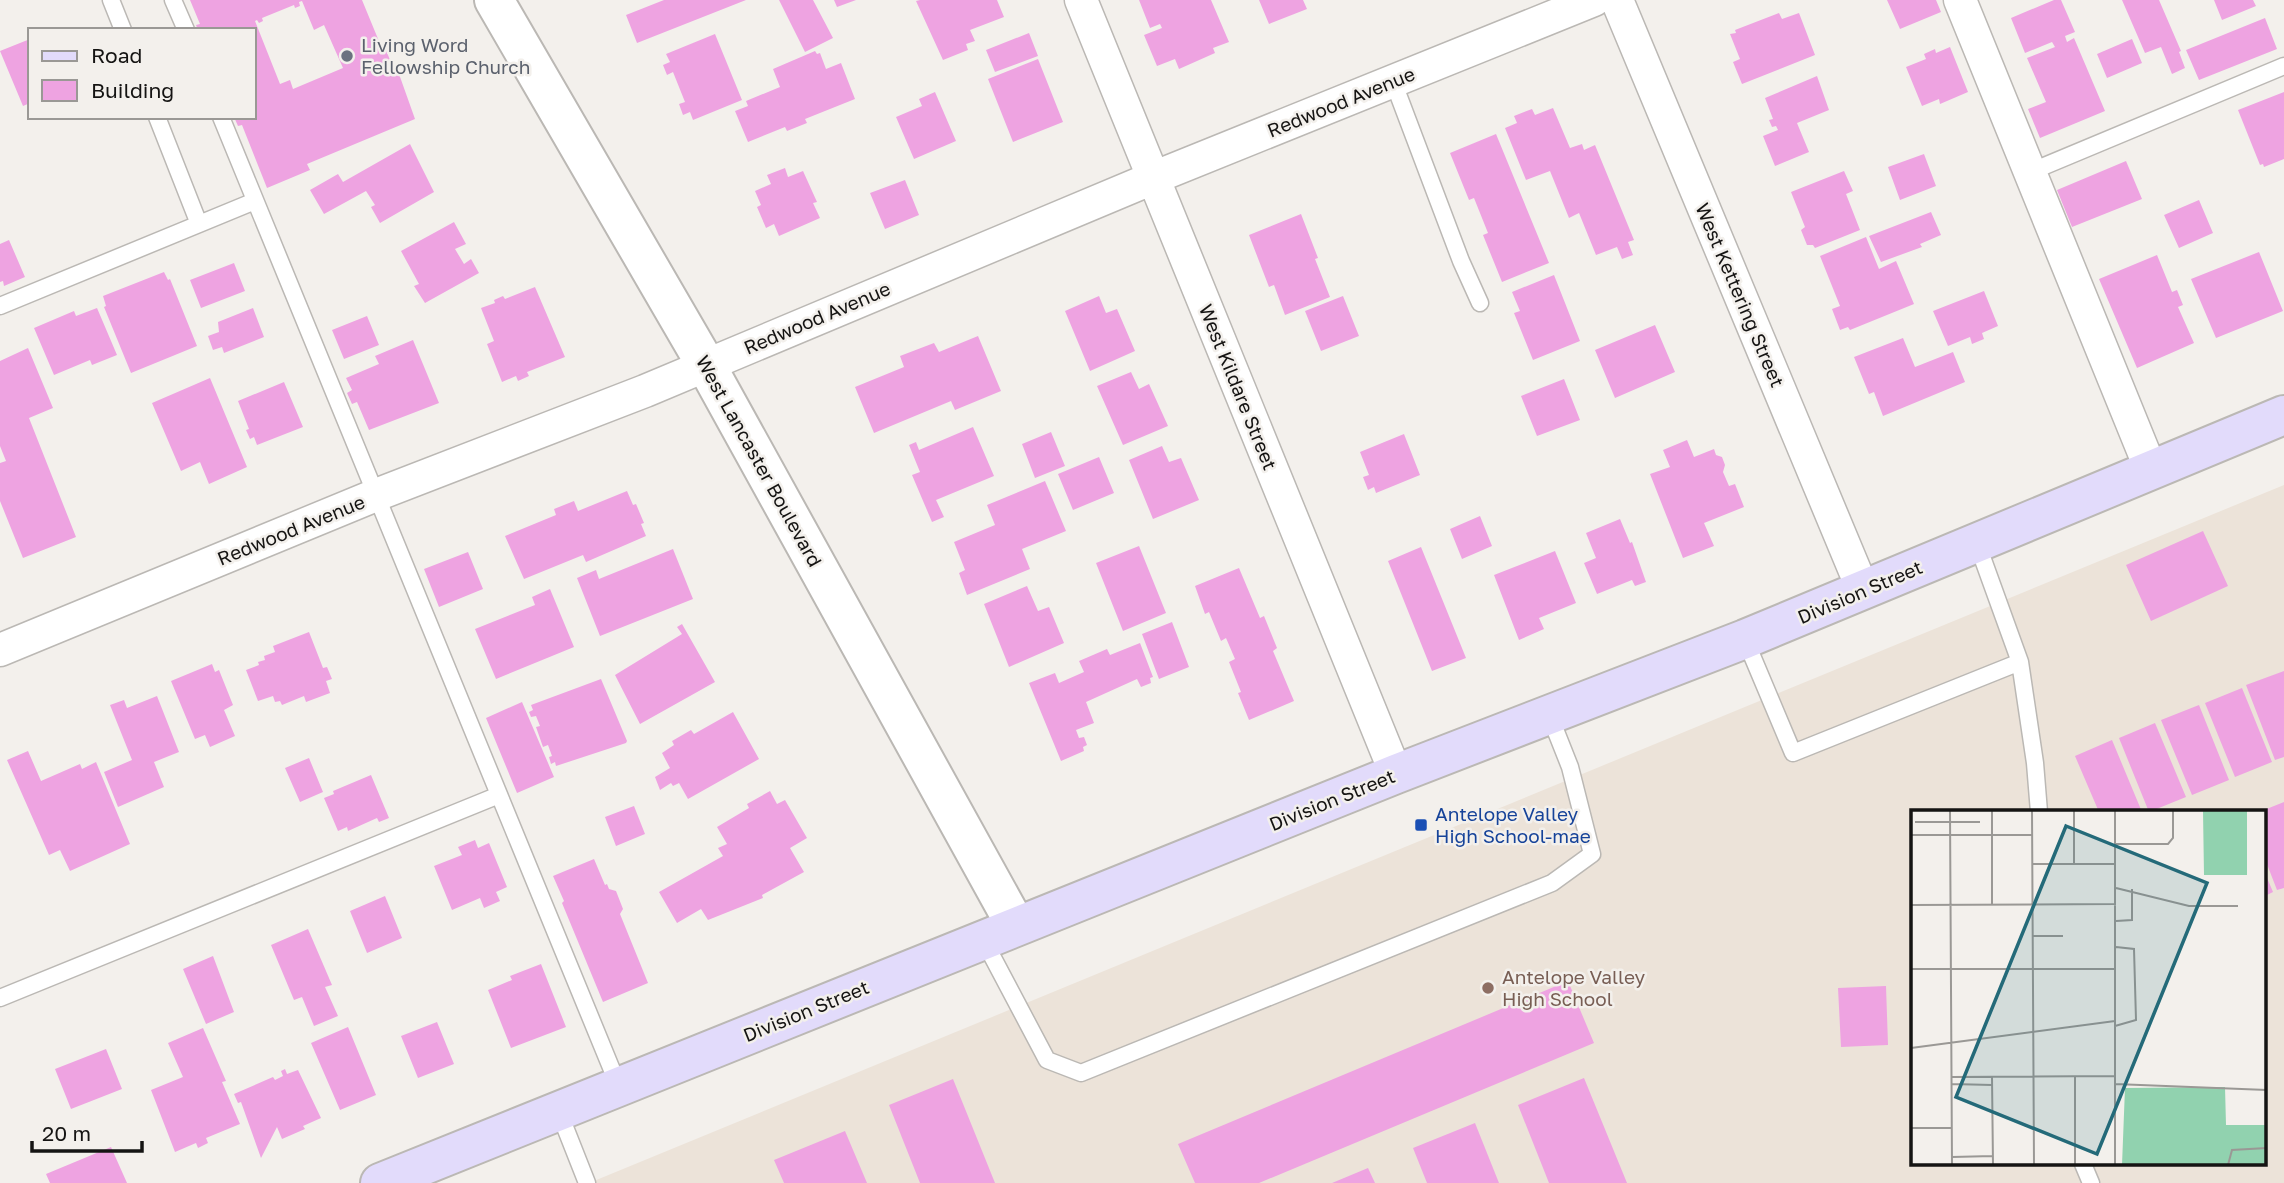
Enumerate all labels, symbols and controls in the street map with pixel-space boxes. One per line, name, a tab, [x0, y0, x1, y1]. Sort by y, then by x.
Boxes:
legend	[28, 28, 256, 119]
place label: Living Word Fellowship Church	[361, 33, 530, 78]
text: Road	[91, 42, 142, 68]
marker: Living Word Fellowship Church	[339, 48, 355, 64]
street label: Redwood Avenue	[1264, 61, 1418, 142]
text: Building	[91, 77, 174, 103]
street label: West Kettering Street	[1691, 199, 1790, 390]
street label: Redwood Avenue	[740, 276, 894, 359]
street label: West Kildare Street	[1195, 301, 1282, 473]
street label: West Lancaster Boulevard	[692, 351, 827, 570]
street label: Redwood Avenue	[214, 489, 368, 570]
street label: Division Street	[1794, 555, 1926, 628]
street label: Division Street	[1266, 764, 1398, 835]
place label: Antelope Valley High School-mae	[1435, 802, 1591, 847]
inset map	[1911, 810, 2266, 1166]
marker: Antelope Valley High School-mae	[1413, 817, 1429, 833]
place label: Antelope Valley High School	[1502, 965, 1646, 1010]
street label: Division Street	[740, 975, 872, 1046]
marker: Antelope Valley High School	[1480, 980, 1496, 996]
scale bar	[32, 1110, 142, 1154]
text: 20 m	[42, 1120, 91, 1146]

